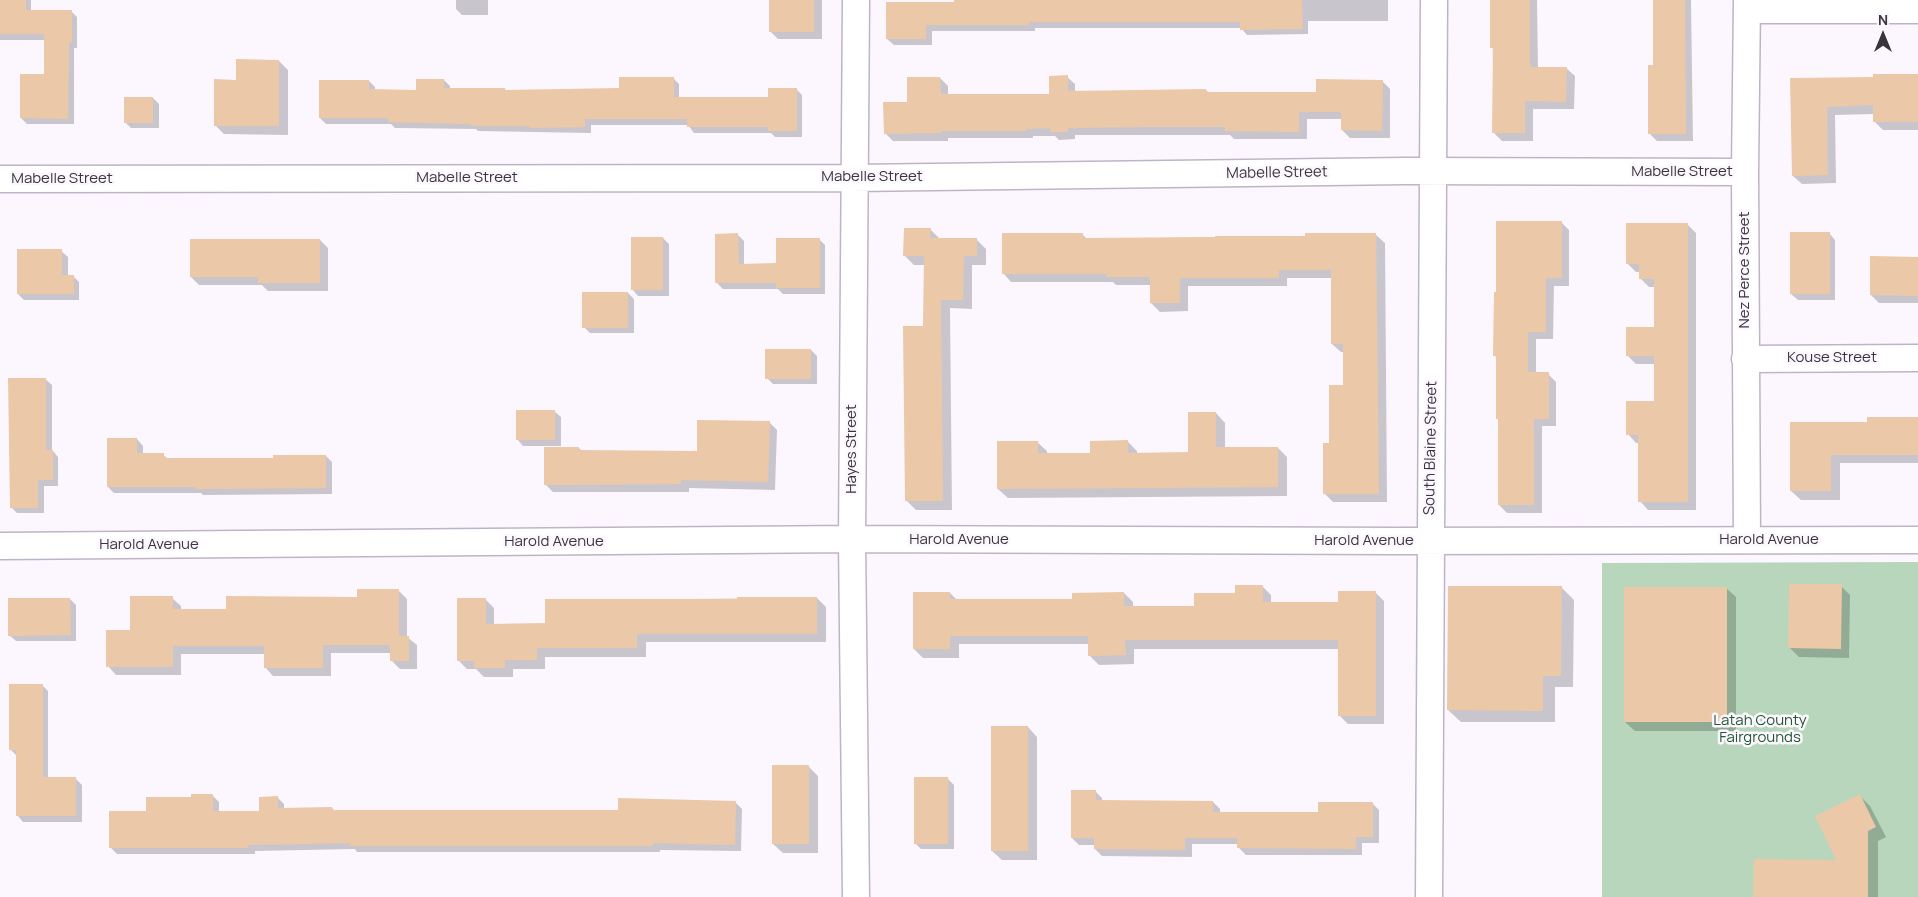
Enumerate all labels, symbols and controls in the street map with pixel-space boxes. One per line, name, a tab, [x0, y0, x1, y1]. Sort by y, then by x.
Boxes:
north arrow	[1858, 10, 1908, 60]
text: N	[1878, 10, 1888, 29]
street label: Mabelle Street	[1226, 163, 1328, 183]
street label: Mabelle Street	[1631, 163, 1733, 181]
street label: Mabelle Street	[821, 168, 923, 186]
street label: Mabelle Street	[416, 169, 518, 187]
street label: Mabelle Street	[11, 170, 113, 188]
street label: Nez Perce Street	[1736, 212, 1754, 328]
street label: Kouse Street	[1787, 349, 1877, 367]
street label: South Blaine Street	[1421, 381, 1441, 515]
street label: Hayes Street	[843, 404, 861, 494]
street label: Harold Avenue	[909, 531, 1009, 549]
street label: Harold Avenue	[1719, 531, 1819, 549]
street label: Harold Avenue	[1314, 532, 1414, 550]
street label: Harold Avenue	[504, 533, 604, 551]
street label: Harold Avenue	[99, 536, 199, 554]
park label: Latah County Fairgrounds	[1713, 712, 1807, 747]

